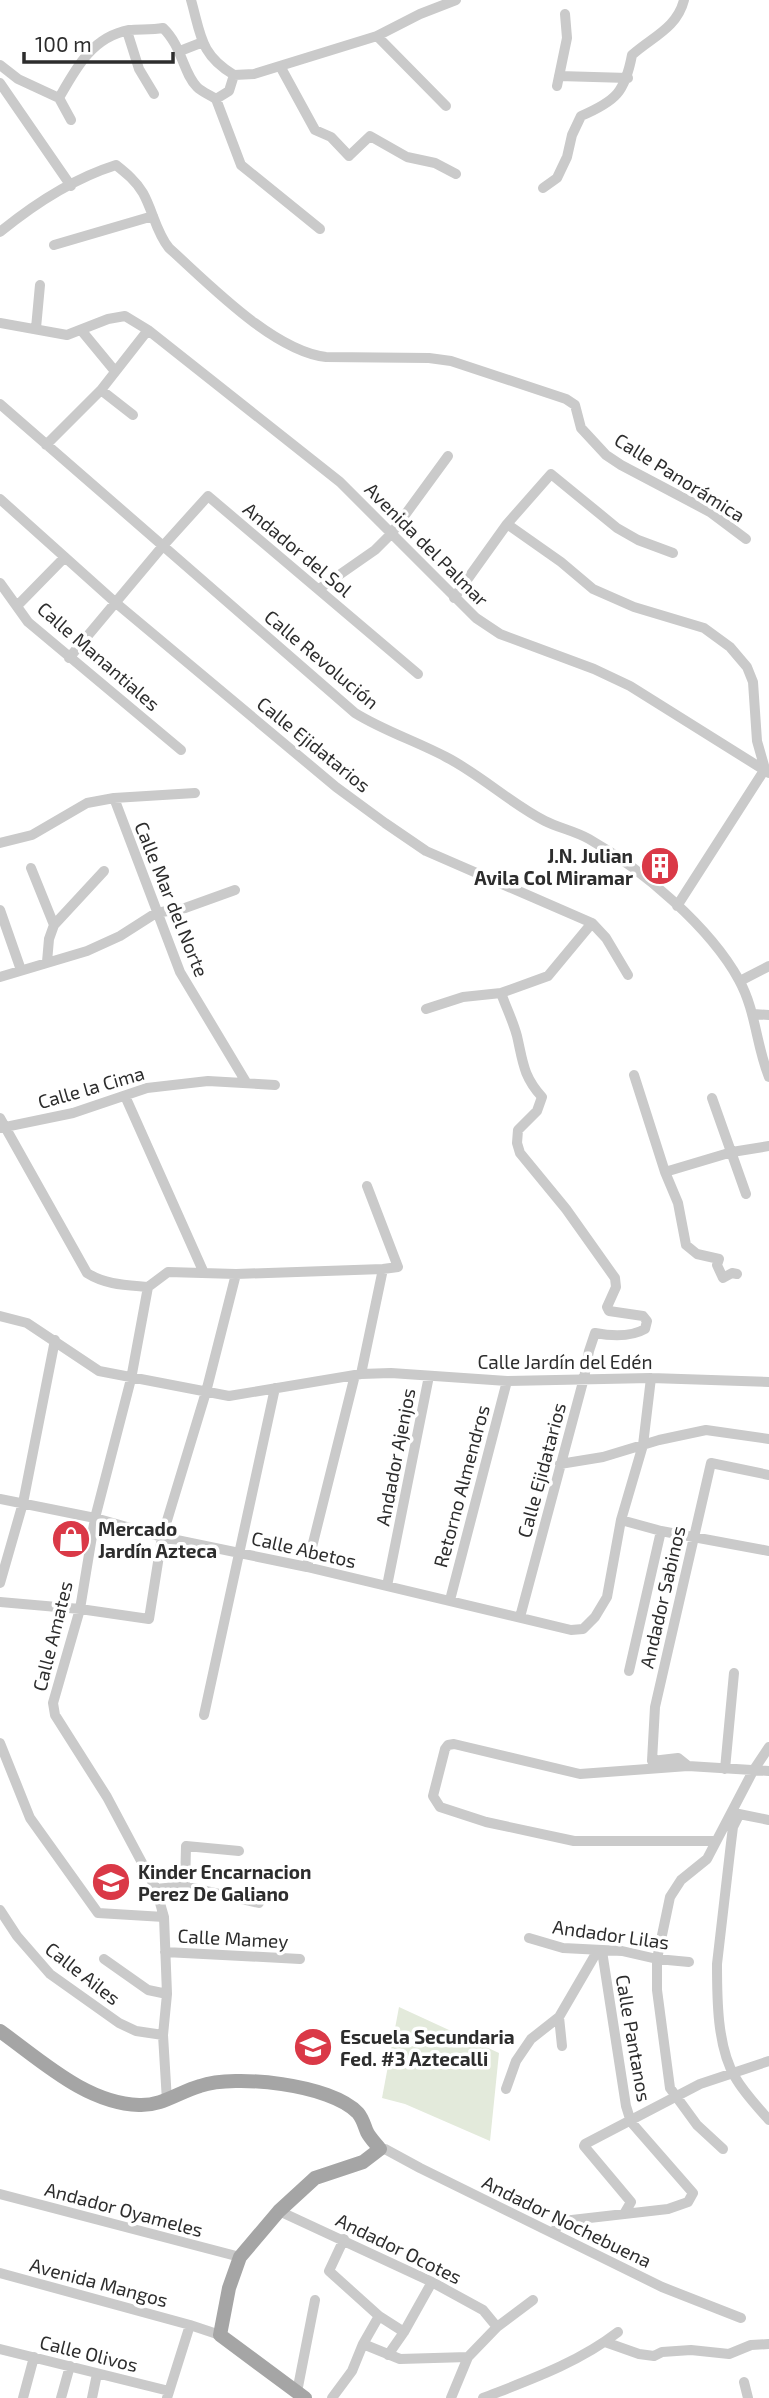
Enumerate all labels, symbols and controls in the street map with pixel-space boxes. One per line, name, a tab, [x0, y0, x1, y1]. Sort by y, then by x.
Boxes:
scale bar	[24, 21, 173, 65]
text: 100 m	[35, 31, 92, 56]
street label: Calle Panorámica	[611, 428, 749, 526]
street label: Avenida del Palmar	[360, 477, 494, 611]
street label: Andador del Sol	[239, 497, 357, 601]
street label: Calle Manantiales	[33, 597, 165, 715]
street label: Calle Revolución	[260, 605, 384, 713]
street label: Calle Ejidatarios	[253, 691, 375, 797]
street label: Calle Mar del Norte	[130, 818, 214, 980]
place label: J.N. Julian Avila Col Miramar	[474, 844, 633, 889]
building icon: J.N. Julian Avila Col Miramar	[639, 845, 681, 887]
street label: Calle la Cima	[35, 1061, 147, 1113]
street label: Calle Jardín del Edén	[477, 1350, 653, 1373]
street label: Andador Ajenjos	[370, 1386, 420, 1528]
street label: Calle Ejidatarios	[512, 1400, 570, 1540]
street label: Retorno Almendros	[428, 1402, 494, 1570]
place label: Mercado Jardín Azteca	[98, 1517, 217, 1562]
shop icon: Mercado Jardín Azteca	[50, 1518, 92, 1560]
street label: Andador Sabinos	[634, 1524, 690, 1670]
street label: Calle Abetos	[249, 1526, 359, 1572]
street label: Calle Amates	[27, 1579, 77, 1693]
place label: Kinder Encarnacion Perez De Galiano	[138, 1860, 311, 1905]
school or university icon: Kinder Encarnacion Perez De Galiano	[90, 1861, 132, 1903]
street label: Andador Lilas	[551, 1914, 671, 1954]
street label: Calle Mamey	[177, 1924, 289, 1952]
street label: Calle Ailes	[41, 1937, 125, 2009]
street label: Calle Pantanos	[611, 1973, 657, 2103]
place label: Escuela Secundaria Fed. #3 Aztecalli	[340, 2025, 514, 2070]
school or university icon: Escuela Secundaria Fed. #3 Aztecalli	[292, 2026, 334, 2068]
street label: Andador Nochebuena	[479, 2170, 655, 2272]
street label: Andador Oyameles	[42, 2177, 206, 2241]
street label: Andador Ocotes	[332, 2208, 466, 2288]
street label: Avenida Mangos	[27, 2253, 171, 2311]
street label: Calle Olivos	[37, 2330, 141, 2376]

